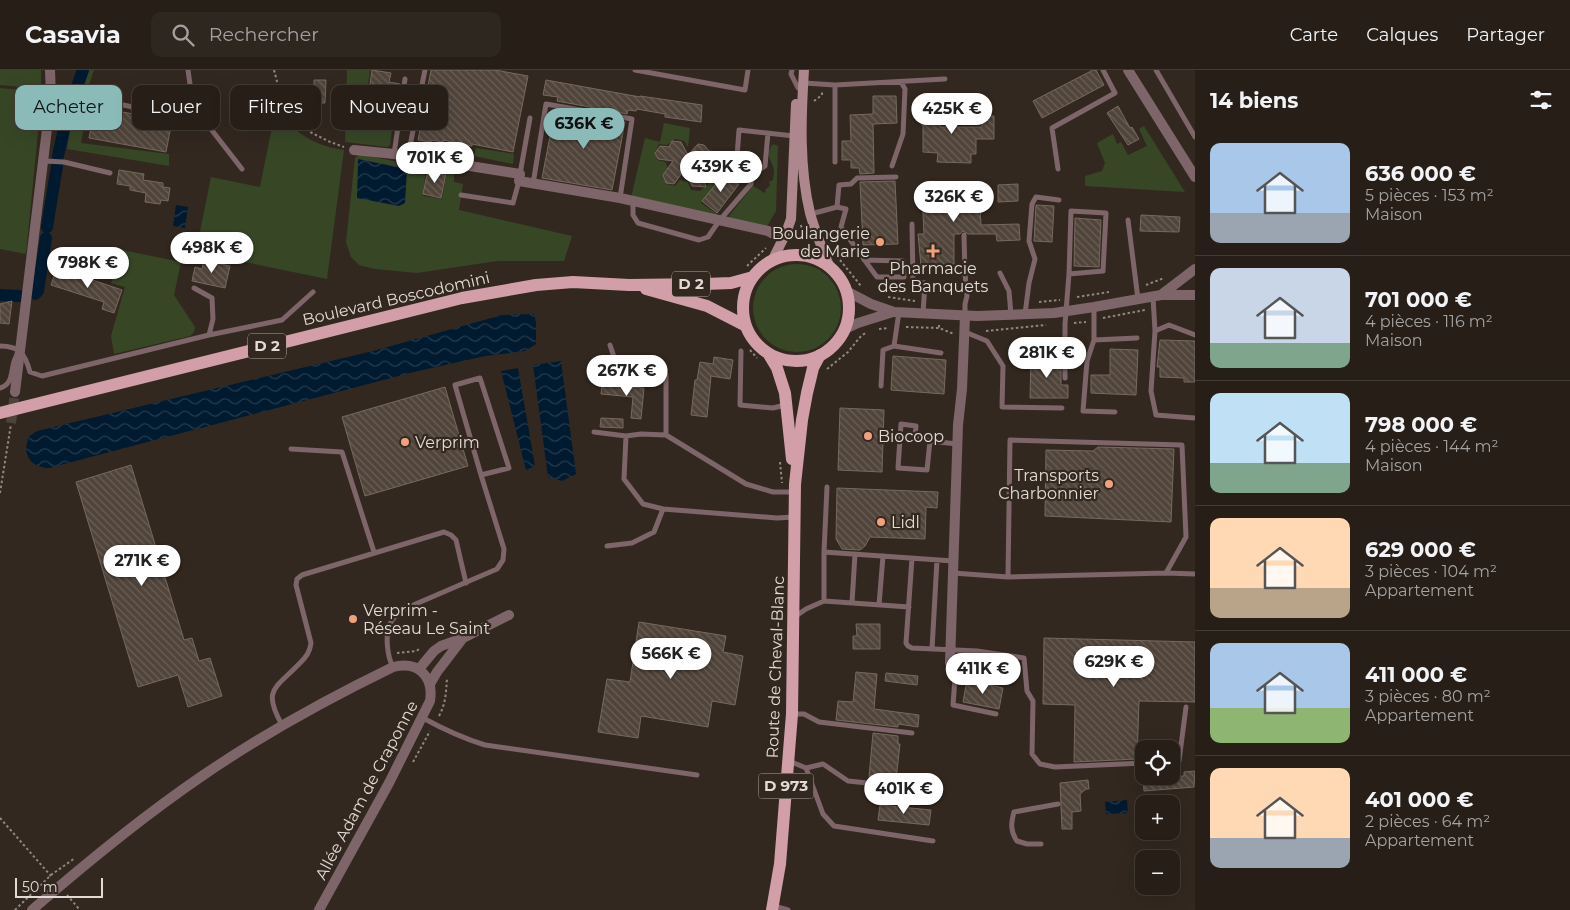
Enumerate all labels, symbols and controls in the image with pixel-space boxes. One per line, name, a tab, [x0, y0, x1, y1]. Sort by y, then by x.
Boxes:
search box	[151, 12, 501, 57]
text: Casavia	[25, 20, 121, 49]
icon: search	[169, 21, 197, 49]
text: Rechercher	[209, 23, 319, 46]
text: Carte	[1290, 24, 1338, 46]
text: Calques	[1366, 24, 1438, 46]
text: Partager	[1466, 24, 1545, 46]
chip: Acheter	[15, 85, 122, 130]
chip: Louer	[132, 85, 220, 130]
chip: Filtres	[230, 85, 321, 130]
chip: Nouveau	[331, 85, 448, 130]
icon: filters	[1527, 86, 1555, 114]
text: 14 biens	[1210, 88, 1298, 113]
pin: 425K €	[911, 92, 993, 135]
text: 425K €	[922, 99, 982, 118]
pin: 636K €	[543, 108, 625, 150]
text: 636K €	[554, 114, 614, 133]
pin: 701K €	[394, 142, 476, 184]
text: 701K €	[407, 148, 463, 167]
pin: 439K €	[680, 150, 762, 193]
text: 439K €	[691, 157, 751, 176]
text: 636 000 €	[1365, 161, 1476, 186]
icon: home	[1250, 163, 1310, 223]
pin: 326K €	[913, 180, 995, 223]
text: 5 pièces · 153 m²	[1365, 186, 1494, 205]
text: 326K €	[925, 187, 983, 206]
text: Maison	[1365, 205, 1423, 224]
place label: Boulangerie de Marie	[772, 224, 870, 261]
pin: 498K €	[171, 232, 253, 274]
marker: Boulangerie de Marie	[874, 236, 886, 248]
text: 498K €	[181, 238, 243, 257]
marker: Pharmacie des Banquets	[927, 245, 939, 257]
pin: 798K €	[47, 246, 129, 289]
text: 798K €	[58, 253, 118, 272]
place label: Pharmacie des Banquets	[878, 259, 988, 296]
street label: Boulevard Boscodomini	[301, 268, 492, 329]
road number: D 2	[672, 272, 710, 296]
text: 701 000 €	[1365, 287, 1472, 312]
icon: home	[1250, 288, 1310, 348]
text: 4 pièces · 116 m²	[1365, 312, 1493, 331]
text: Maison	[1365, 331, 1423, 350]
road number: D 2	[248, 334, 286, 358]
pin: 281K €	[1006, 336, 1088, 379]
text: 281K €	[1019, 343, 1075, 362]
pin: 267K €	[586, 354, 668, 397]
text: 267K €	[598, 361, 656, 380]
text: 798 000 €	[1365, 412, 1477, 437]
icon: home	[1250, 413, 1310, 473]
place label: Biocoop	[878, 427, 944, 446]
marker: Biocoop	[862, 430, 874, 442]
place label: Verprim	[415, 433, 480, 452]
marker: Verprim	[399, 436, 411, 448]
text: 4 pièces · 144 m²	[1365, 437, 1498, 456]
text: Maison	[1365, 456, 1423, 475]
place label: Transports Charbonnier	[998, 466, 1099, 503]
marker: Transports Charbonnier	[1103, 478, 1115, 490]
place label: Lidl	[891, 513, 920, 532]
marker: Lidl	[875, 516, 887, 528]
text: 629 000 €	[1365, 537, 1476, 562]
icon: home	[1250, 538, 1310, 598]
pin: 271K €	[101, 544, 183, 587]
text: 271K €	[114, 551, 170, 570]
text: 3 pièces · 104 m²	[1365, 562, 1497, 581]
street label: Route de Cheval-Blanc	[763, 575, 788, 759]
text: Appartement	[1365, 581, 1474, 600]
place label: Verprim - Réseau Le Saint	[363, 601, 490, 638]
marker: Verprim - Réseau Le Saint	[347, 613, 359, 625]
pin: 566K €	[630, 638, 712, 680]
text: 566K €	[641, 644, 701, 663]
pin: 629K €	[1073, 646, 1155, 688]
pin: 411K €	[942, 652, 1024, 695]
text: 629K €	[1084, 652, 1144, 671]
text: 411K €	[957, 659, 1009, 678]
text: 411 000 €	[1365, 662, 1467, 687]
icon: home	[1250, 663, 1310, 723]
text: 3 pièces · 80 m²	[1365, 687, 1491, 706]
street label: Allée Adam de Craponne	[311, 698, 422, 883]
text: Appartement	[1365, 706, 1474, 725]
map controls	[1135, 740, 1180, 895]
button: locate	[1135, 740, 1180, 785]
pin: 401K €	[863, 772, 945, 815]
road number: D 973	[758, 774, 814, 798]
text: 401K €	[875, 779, 933, 798]
text: 401 000 €	[1365, 787, 1474, 812]
icon: home	[1250, 788, 1310, 848]
button: +	[1135, 795, 1180, 840]
text: 2 pièces · 64 m²	[1365, 812, 1490, 831]
text: Appartement	[1365, 831, 1474, 850]
button: −	[1135, 850, 1180, 895]
scale bar	[15, 875, 102, 898]
text: 50 m	[22, 878, 58, 896]

